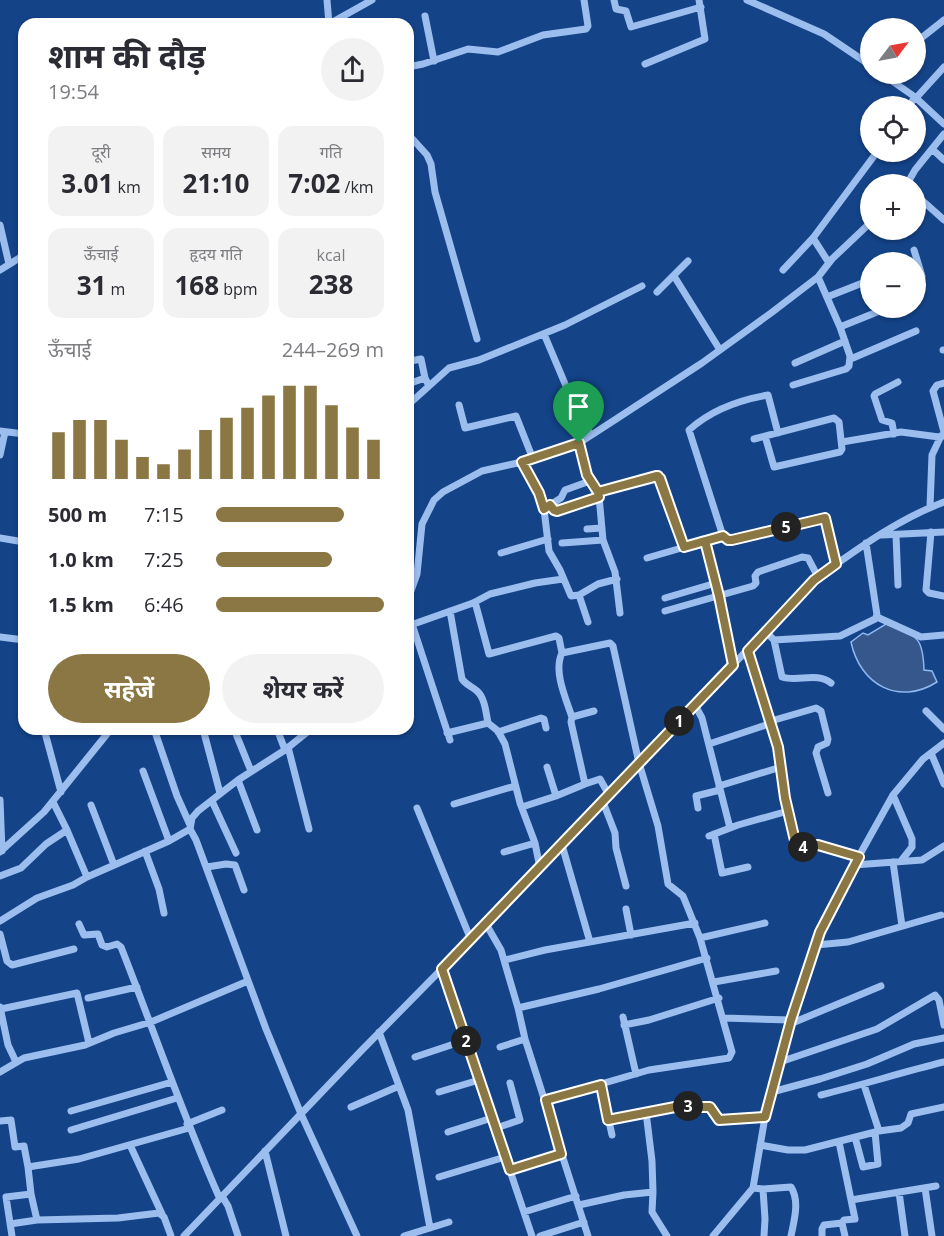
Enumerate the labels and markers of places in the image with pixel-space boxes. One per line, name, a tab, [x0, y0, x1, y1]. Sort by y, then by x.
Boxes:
pin	[553, 381, 604, 443]
pin: 5	[771, 512, 801, 542]
pin: 1	[664, 706, 694, 736]
pin: 4	[788, 832, 818, 862]
pin: 2	[451, 1026, 481, 1056]
pin: 3	[673, 1091, 703, 1121]

